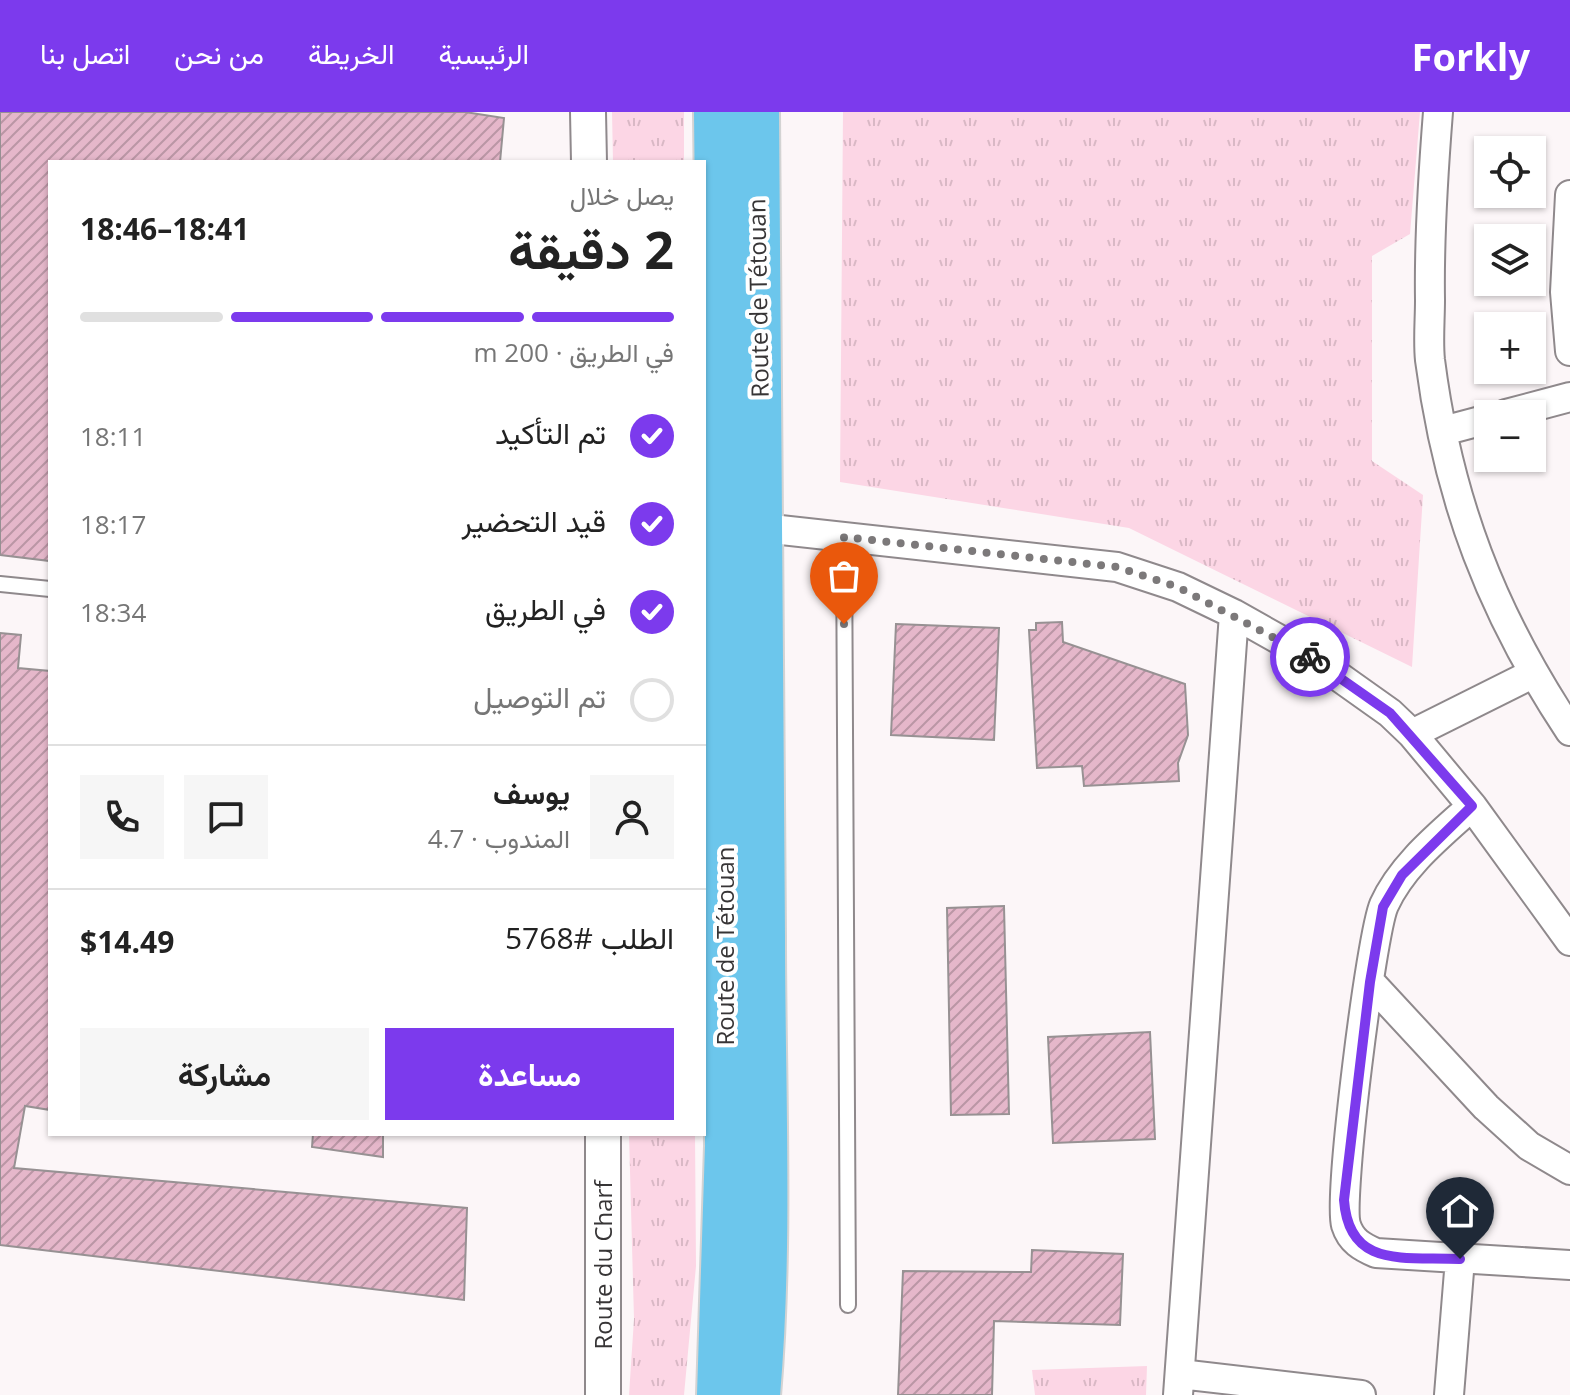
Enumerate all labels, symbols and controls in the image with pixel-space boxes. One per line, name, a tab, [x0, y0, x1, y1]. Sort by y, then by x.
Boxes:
text: Forkly	[1412, 30, 1530, 82]
text: اتصل بنا	[40, 34, 130, 72]
text: من نحن	[174, 34, 264, 72]
text: الخريطة	[308, 34, 395, 72]
text: الرئيسية	[439, 34, 529, 72]
map controls	[1474, 136, 1546, 472]
button: locate	[1474, 136, 1546, 208]
text: يصل خلال	[570, 177, 674, 213]
street label: Route de Tétouan	[739, 198, 776, 398]
text: 18:41–18:46	[80, 208, 249, 249]
text: 2 دقيقة	[508, 213, 674, 284]
button: layers	[1474, 224, 1546, 296]
button: +	[1474, 312, 1546, 384]
text: في الطريق · 200 m	[473, 334, 674, 370]
button: −	[1474, 400, 1546, 472]
text: تم التأكيد	[495, 412, 606, 453]
icon: check	[630, 414, 674, 458]
text: 18:11	[80, 418, 146, 454]
text: قيد التحضير	[462, 500, 606, 541]
icon: check	[630, 502, 674, 546]
text: 18:17	[80, 506, 146, 542]
pin	[810, 542, 878, 624]
icon: bag	[822, 554, 866, 598]
text: في الطريق	[485, 588, 606, 629]
icon: check	[630, 590, 674, 634]
text: 18:34	[80, 594, 146, 630]
courier	[1270, 617, 1350, 697]
icon: bike	[1288, 635, 1332, 679]
text: تم التوصيل	[473, 676, 606, 717]
text: يوسف	[493, 772, 570, 813]
button: phone	[80, 775, 164, 859]
button: chat	[184, 775, 268, 859]
button: person	[590, 775, 674, 859]
text: المندوب · 4.7	[428, 820, 570, 856]
street label: Route de Tétouan	[708, 846, 741, 1046]
text: الطلب #5768	[505, 917, 674, 958]
text: $14.49	[80, 921, 174, 962]
button: مشاركة	[80, 1028, 369, 1120]
button: مساعدة	[385, 1028, 674, 1120]
pin	[1426, 1177, 1494, 1259]
street label: Route du Charf	[586, 1179, 619, 1349]
icon: home	[1438, 1189, 1482, 1233]

